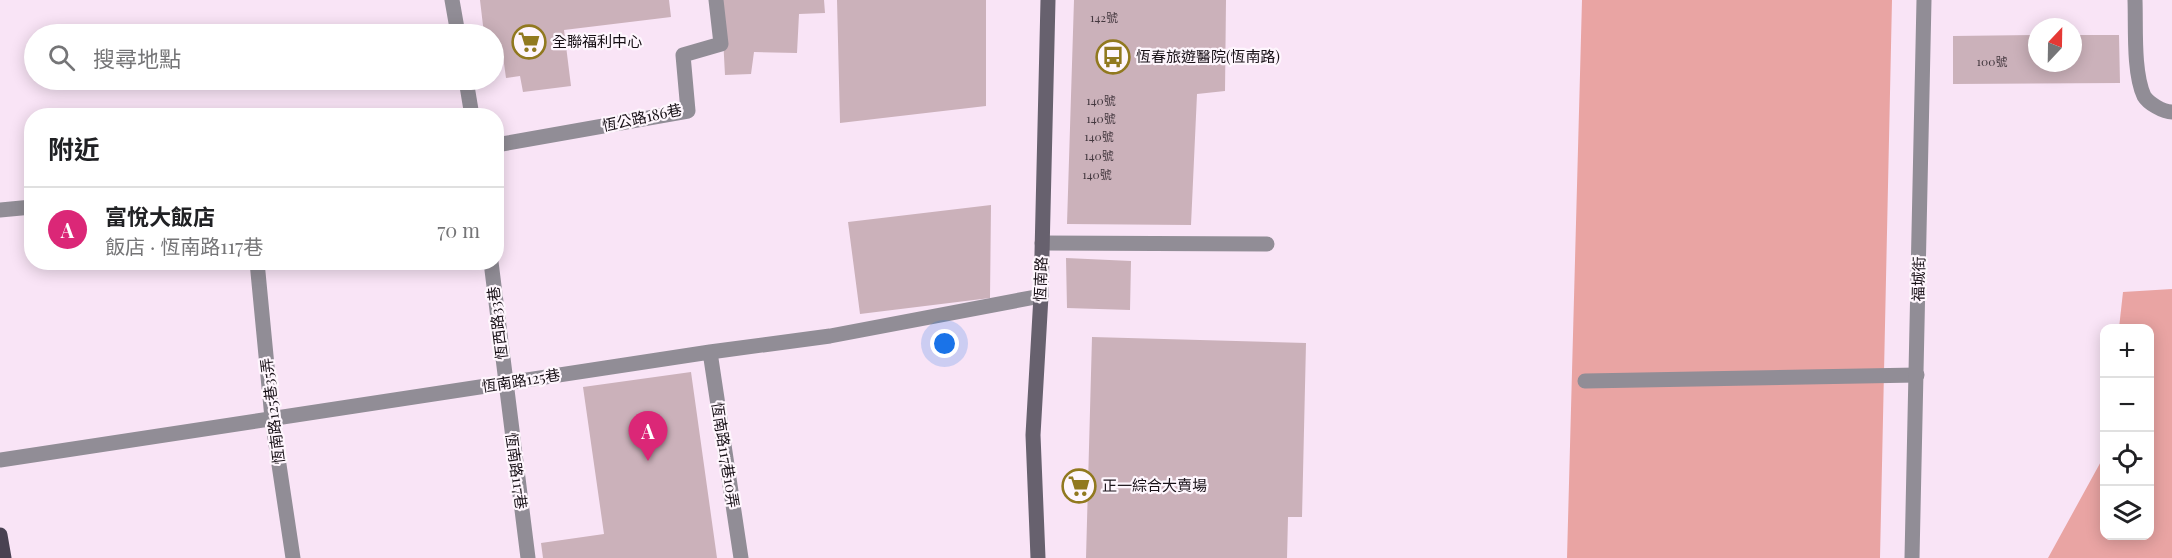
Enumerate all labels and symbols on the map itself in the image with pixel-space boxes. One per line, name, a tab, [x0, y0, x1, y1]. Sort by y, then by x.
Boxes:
house number: 142號	[1090, 9, 1118, 25]
north arrow	[2028, 18, 2082, 72]
supermarket icon: 全聯福利中心	[511, 24, 547, 60]
place label: 全聯福利中心	[552, 31, 642, 51]
bus stop icon: 恆春旅遊醫院(恆南路)	[1095, 39, 1131, 75]
place label: 恆春旅遊醫院(恆南路)	[1136, 46, 1280, 66]
house number: 100號	[1977, 53, 2007, 69]
house number: 140號	[1086, 92, 1116, 108]
street label: 恆公路186巷	[600, 99, 684, 135]
house number: 140號	[1086, 110, 1116, 126]
house number: 140號	[1084, 128, 1114, 144]
house number: 140號	[1084, 147, 1114, 163]
house number: 140號	[1082, 166, 1112, 182]
street label: 恆南路	[1029, 256, 1051, 302]
street label: 福城街	[1908, 256, 1928, 302]
street label: 恆西路33巷	[483, 285, 511, 361]
your location	[930, 329, 959, 358]
street label: 恆南路125巷35弄	[256, 357, 288, 465]
street label: 恆南路125巷	[480, 364, 561, 396]
street label: 恆南路117巷10弄	[708, 401, 744, 509]
pin: A	[628, 412, 668, 461]
street label: 恆南路117巷	[502, 431, 532, 510]
supermarket icon: 正一綜合大賣場	[1061, 468, 1097, 504]
place label: 正一綜合大賣場	[1102, 475, 1207, 495]

